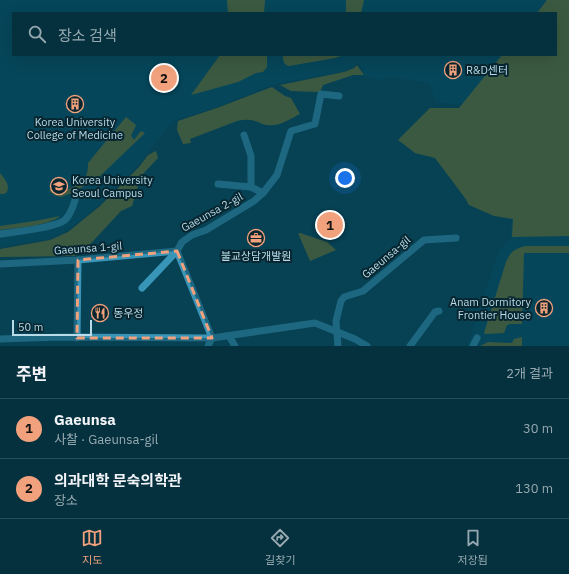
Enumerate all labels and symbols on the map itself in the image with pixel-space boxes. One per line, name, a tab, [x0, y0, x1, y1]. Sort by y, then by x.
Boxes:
building icon: R&D센터	[443, 60, 463, 80]
pin: 2	[151, 63, 177, 93]
place label: R&D센터	[466, 63, 508, 77]
building icon: Korea University College of Medicine	[65, 94, 85, 114]
place label: Korea University College of Medicine	[27, 115, 123, 142]
your location	[335, 168, 355, 188]
place label: Korea University Seoul Campus	[72, 173, 153, 200]
school or university icon: Korea University Seoul Campus	[49, 176, 69, 196]
street label: Gaeunsa 2-gil	[179, 189, 245, 235]
pin: 1	[317, 210, 343, 240]
office icon: 불교상담개발원	[246, 228, 266, 248]
street label: Gaeunsa-gil	[359, 233, 413, 281]
street label: Gaeunsa 1-gil	[53, 239, 123, 257]
place label: 불교상담개발원	[221, 249, 291, 263]
place label: Anam Dormitory Frontier House	[450, 295, 532, 322]
building icon: Anam Dormitory Frontier House	[534, 298, 554, 318]
restaurant icon: 동우정	[90, 303, 110, 323]
place label: 동우정	[113, 306, 143, 320]
scale bar	[12, 318, 92, 337]

